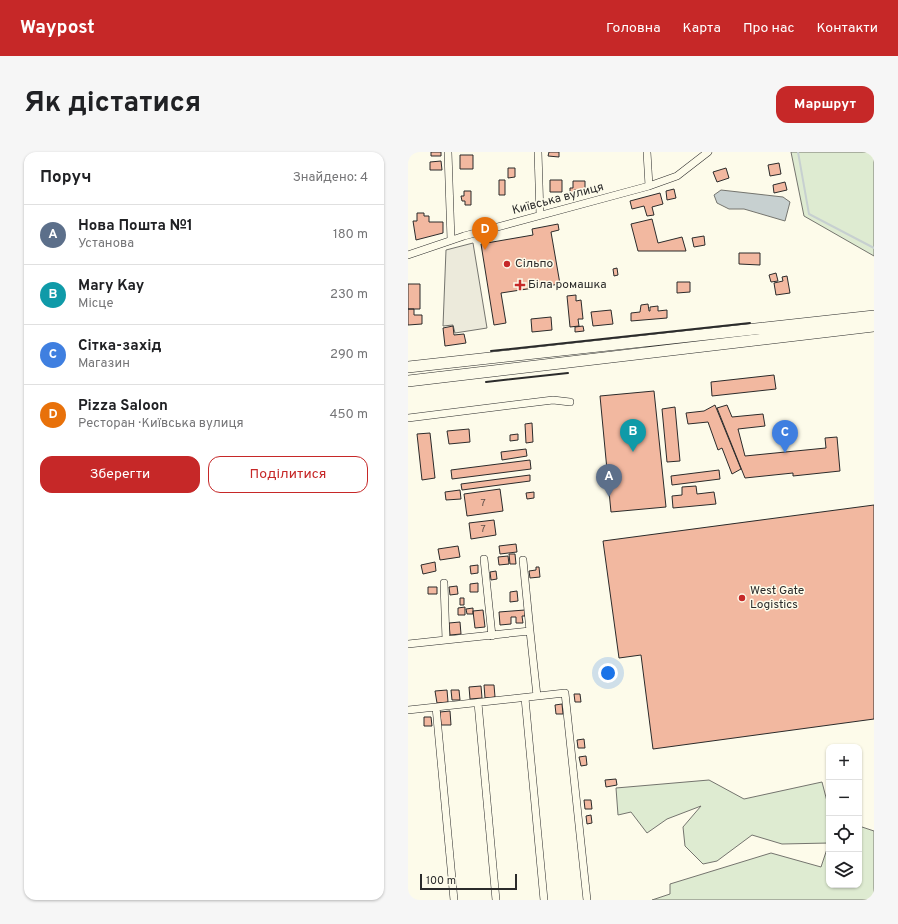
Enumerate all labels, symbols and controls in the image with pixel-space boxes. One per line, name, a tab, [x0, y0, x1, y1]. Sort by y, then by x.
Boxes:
text: Waypost	[20, 16, 95, 40]
text: Головна	[606, 20, 661, 37]
text: Карта	[683, 20, 721, 37]
text: Про нас	[743, 20, 794, 37]
text: Контакти	[816, 20, 878, 37]
text: Як дістатися	[24, 86, 201, 122]
button: Маршрут	[776, 86, 874, 123]
text: Поруч	[40, 167, 92, 189]
text: Знайдено: 4	[293, 170, 368, 186]
street label: Київська вулиця	[510, 179, 606, 219]
text: Нова Пошта №1	[78, 217, 193, 236]
pin: D	[472, 217, 498, 250]
text: A	[48, 227, 58, 243]
text: 180 m	[333, 227, 368, 243]
text: Установа	[78, 236, 134, 252]
place label: Сільпо	[515, 256, 554, 272]
marker: Сільпо	[502, 259, 512, 269]
text: Mary Kay	[78, 277, 144, 296]
place label: Біла ромашка	[528, 277, 607, 293]
marker: Біла ромашка	[515, 280, 525, 290]
text: B	[49, 287, 57, 303]
text: 230 m	[330, 287, 368, 303]
text: Місце	[78, 296, 113, 312]
text: Сітка-захід	[78, 337, 162, 356]
text: C	[49, 347, 57, 363]
text: 290 m	[330, 347, 368, 363]
text: Магазин	[78, 356, 130, 372]
text: Pizza Saloon	[78, 397, 168, 416]
text: D	[48, 407, 58, 423]
text: 450 m	[329, 407, 368, 423]
text: Ресторан · Київська вулиця	[78, 416, 244, 432]
pin: B	[620, 419, 646, 452]
pin: C	[772, 420, 798, 453]
button: Зберегти	[40, 456, 200, 493]
button: Поділитися	[208, 456, 368, 493]
pin: A	[596, 464, 622, 497]
house number: 7	[480, 497, 486, 510]
house number: 7	[480, 523, 486, 536]
place label: West Gate Logistics	[750, 583, 804, 613]
marker: West Gate Logistics	[737, 593, 747, 603]
your location	[598, 663, 618, 683]
map controls	[826, 744, 862, 888]
button: +	[826, 744, 862, 780]
button: −	[826, 780, 862, 816]
button: locate	[826, 816, 862, 852]
button: layers	[826, 852, 862, 888]
scale bar	[420, 872, 517, 891]
text: 100 m	[426, 874, 456, 888]

